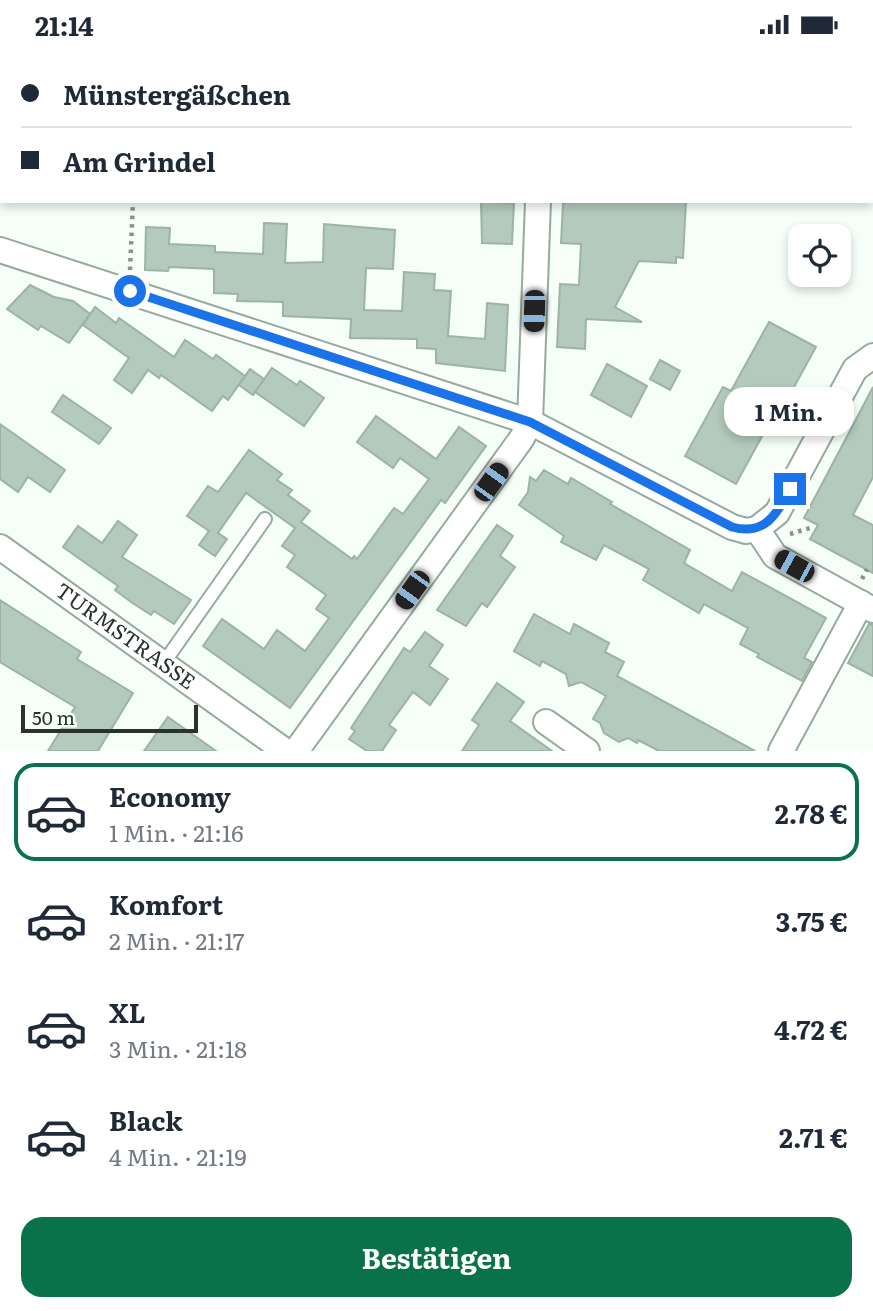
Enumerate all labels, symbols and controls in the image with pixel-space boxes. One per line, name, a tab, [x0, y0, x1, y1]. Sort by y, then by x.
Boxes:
text: 21:14	[35, 5, 94, 44]
text: Münstergäßchen	[63, 74, 291, 113]
text: Am Grindel	[63, 141, 216, 180]
map controls	[788, 224, 851, 287]
button: locate	[788, 224, 851, 287]
route start	[114, 275, 146, 307]
car	[523, 290, 546, 332]
callout: 1 Min.	[725, 387, 855, 437]
text: 1 Min.	[755, 394, 823, 428]
car	[471, 459, 512, 505]
route end	[774, 473, 806, 505]
car	[771, 547, 818, 585]
car	[392, 567, 433, 613]
street label: TURMSTRASSE	[50, 574, 203, 695]
scale bar	[21, 702, 198, 734]
text: 50 m	[32, 703, 75, 731]
text: Economy	[109, 776, 231, 815]
icon: car	[25, 781, 88, 844]
text: 2.78 €	[775, 793, 848, 832]
text: 1 Min. · 21:16	[109, 815, 244, 849]
text: Komfort	[109, 884, 223, 923]
icon: car	[25, 889, 88, 952]
text: 3.75 €	[776, 901, 848, 940]
text: 2 Min. · 21:17	[109, 923, 245, 957]
text: XL	[109, 992, 146, 1031]
icon: car	[25, 997, 88, 1060]
text: 4.72 €	[774, 1009, 848, 1048]
text: 3 Min. · 21:18	[109, 1031, 247, 1065]
text: Black	[109, 1100, 183, 1139]
icon: car	[25, 1105, 88, 1168]
text: 2.71 €	[779, 1117, 848, 1156]
text: 4 Min. · 21:19	[109, 1139, 247, 1173]
button: Bestätigen	[21, 1217, 852, 1297]

